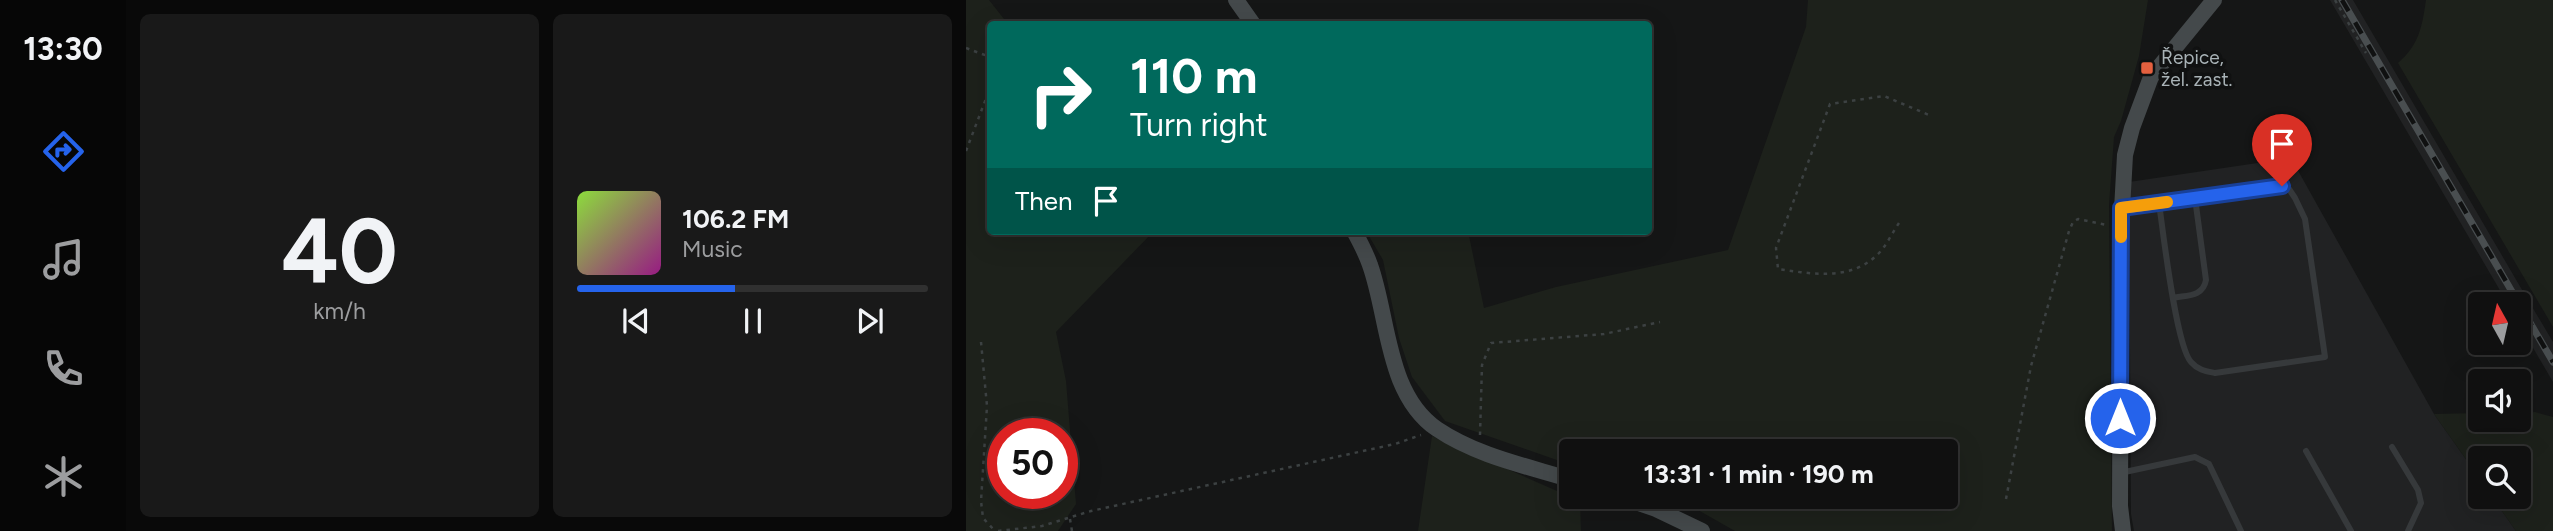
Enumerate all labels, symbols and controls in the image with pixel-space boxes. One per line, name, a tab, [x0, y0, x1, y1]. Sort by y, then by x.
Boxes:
text: 13:30	[23, 30, 103, 68]
text: 110 m	[1130, 46, 1258, 105]
place label: Řepice, žel. zast.	[2161, 46, 2233, 91]
icon: right	[1015, 49, 1106, 140]
marker: Řepice, žel. zast.	[2139, 60, 2155, 76]
text: Turn right	[1130, 106, 1268, 144]
pin	[2252, 114, 2312, 186]
icon: arrive	[2263, 125, 2301, 163]
icon: directions	[39, 127, 88, 176]
icon: arrive	[1087, 182, 1125, 220]
text: Then	[1015, 185, 1073, 217]
text: 40	[281, 197, 398, 306]
text: 106.2 FM	[682, 203, 789, 235]
icon: music	[39, 235, 88, 284]
text: Music	[682, 235, 743, 263]
north arrow	[2468, 292, 2530, 355]
map controls	[2468, 292, 2531, 509]
text: km/h	[313, 297, 366, 325]
icon: previous	[617, 302, 655, 340]
icon: pause	[734, 302, 772, 340]
icon: next	[851, 302, 889, 340]
icon: phone	[39, 344, 88, 393]
button: sound	[2468, 369, 2531, 432]
position arrow	[2083, 381, 2157, 455]
speed limit sign: 50	[987, 418, 1078, 509]
button: search	[2468, 446, 2531, 509]
icon: climate	[39, 452, 88, 501]
text: 13:31 · 1 min · 190 m	[1643, 458, 1874, 490]

